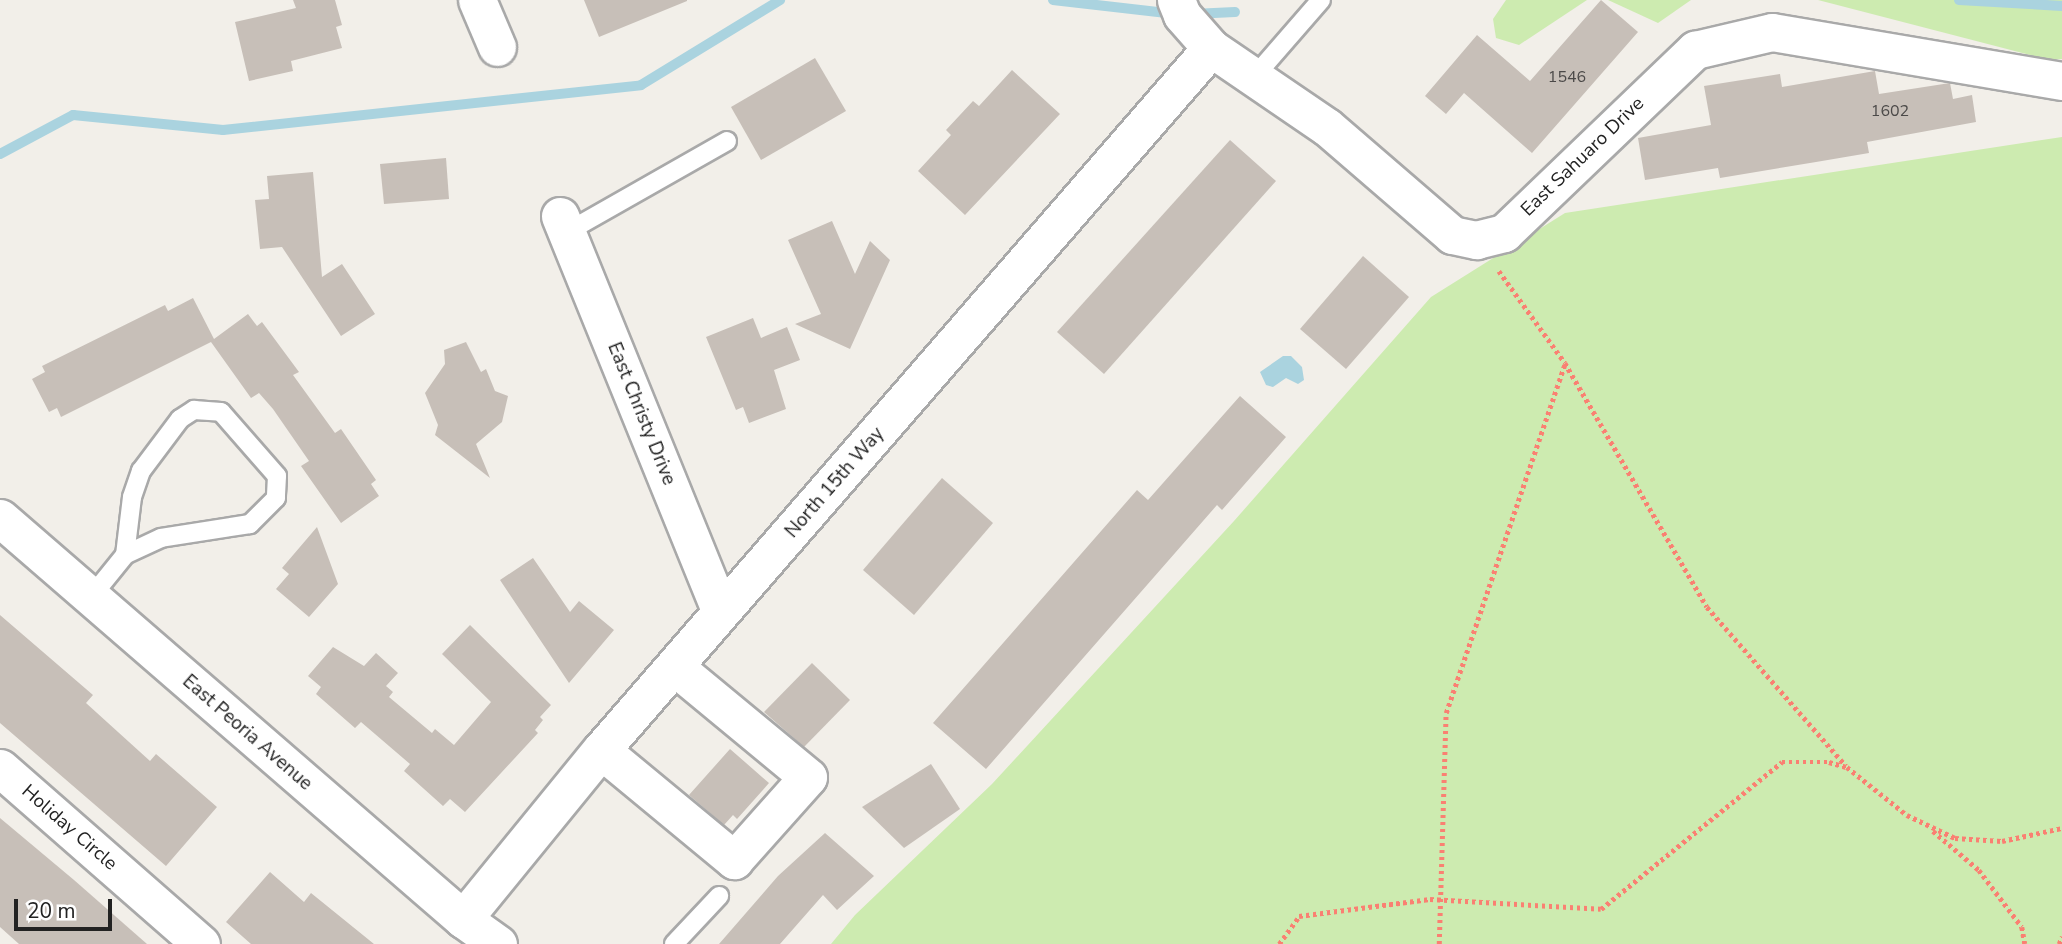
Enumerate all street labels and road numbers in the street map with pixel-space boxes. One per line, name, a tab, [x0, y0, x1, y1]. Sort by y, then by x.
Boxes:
street label: East Sahuaro Drive	[1517, 93, 1649, 221]
street label: East Christy Drive	[602, 339, 680, 489]
street label: North 15th Way	[781, 423, 889, 543]
street label: East Peoria Avenue	[177, 670, 317, 796]
street label: Holiday Circle	[17, 780, 121, 876]

